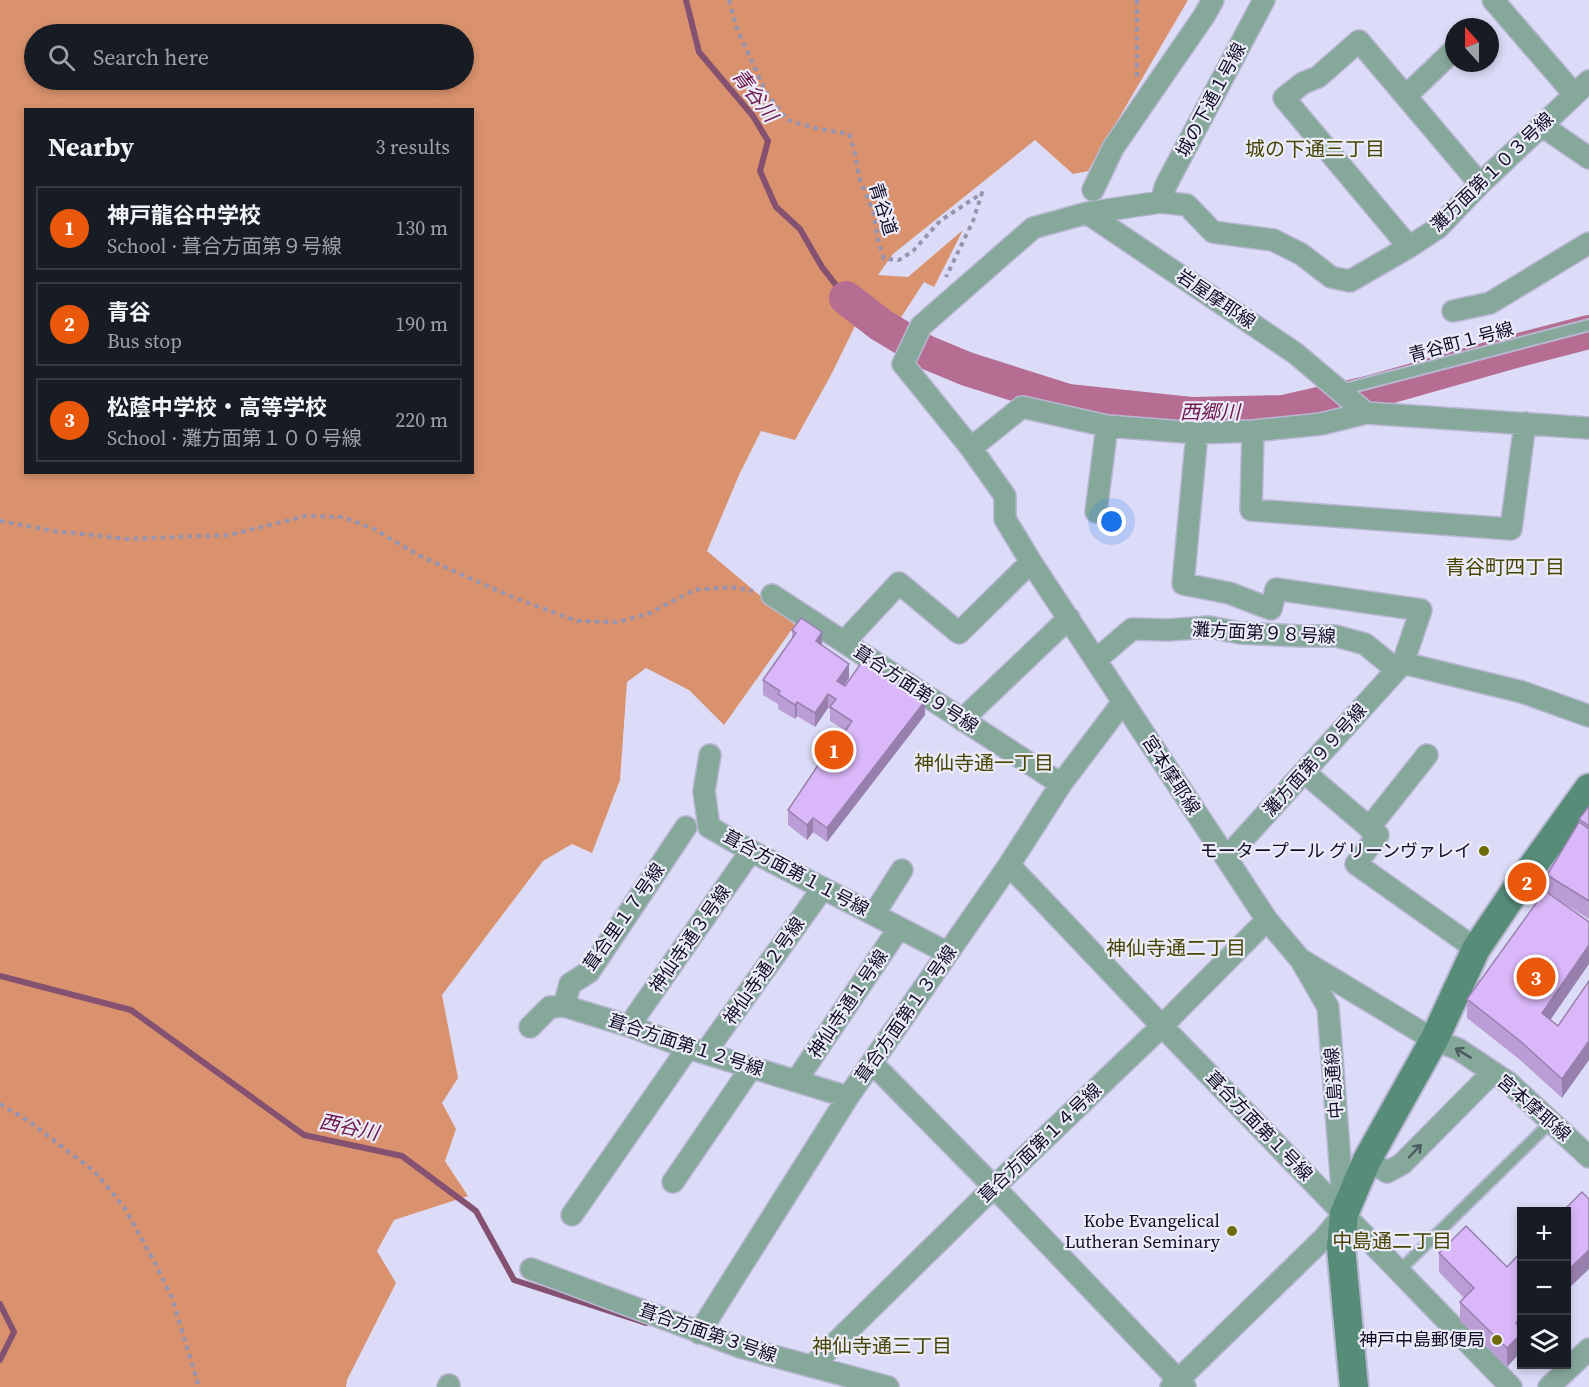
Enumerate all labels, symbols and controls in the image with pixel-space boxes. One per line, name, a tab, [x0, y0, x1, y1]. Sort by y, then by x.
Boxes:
north arrow	[1445, 18, 1499, 72]
search box	[24, 24, 474, 90]
street label: 城の下通１号線	[1170, 38, 1251, 161]
icon: search	[45, 41, 78, 74]
text: Search here	[93, 42, 209, 72]
water label: 青谷川	[726, 63, 785, 129]
street label: 灘方面第１０３号線	[1425, 106, 1559, 237]
text: Nearby	[48, 129, 134, 165]
text: 3 results	[375, 133, 450, 161]
district label: 城の下通三丁目	[1245, 135, 1385, 163]
street label: 青谷道	[864, 179, 903, 238]
text: 神戸龍谷中学校	[107, 200, 261, 230]
text: 1	[64, 214, 75, 242]
text: 130 m	[395, 214, 448, 242]
text: School · 葺合方面第９号線	[107, 232, 342, 260]
street label: 岩屋摩耶線	[1172, 263, 1261, 334]
text: 青谷	[107, 297, 151, 327]
text: 2	[64, 310, 75, 338]
text: 190 m	[395, 310, 448, 338]
street label: 青谷町１号線	[1405, 315, 1516, 368]
text: Bus stop	[107, 327, 182, 355]
text: 松蔭中学校・高等学校	[107, 392, 327, 422]
water label: 西郷川	[1180, 398, 1242, 426]
text: 3	[64, 406, 75, 434]
text: 220 m	[395, 406, 448, 434]
text: School · 灘方面第１００号線	[107, 424, 362, 452]
your location	[1097, 507, 1126, 536]
district label: 青谷町四丁目	[1445, 553, 1565, 581]
street label: 灘方面第９８号線	[1191, 616, 1337, 649]
street label: 葺合方面第９号線	[849, 639, 983, 738]
street label: 灘方面第９９号線	[1257, 698, 1372, 822]
pin: 1	[814, 728, 854, 772]
street label: 宮本摩耶線	[1136, 730, 1206, 819]
district label: 神仙寺通一丁目	[914, 749, 1054, 777]
street label: 葺合方面第１１号線	[719, 823, 874, 922]
place label: モータープール グリーンヴァレイ	[1200, 838, 1472, 863]
marker: モータープール グリーンヴァレイ	[1477, 844, 1491, 858]
street label: 葺合里１７号線	[577, 858, 670, 975]
pin: 2	[1508, 860, 1546, 904]
street label: 神仙寺通３号線	[643, 880, 736, 997]
street label: 神仙寺通２号線	[717, 912, 810, 1029]
district label: 神仙寺通二丁目	[1106, 934, 1246, 962]
street label: 葺合方面第１３号線	[849, 940, 962, 1087]
street label: 神仙寺通１号線	[802, 945, 893, 1063]
pin: 3	[1516, 954, 1556, 1000]
street label: 葺合方面第１２号線	[605, 1008, 767, 1081]
street label: 中島通線	[1319, 1046, 1348, 1120]
one-way arrow	[1455, 1047, 1472, 1059]
street label: 葺合方面第１号線	[1200, 1065, 1318, 1186]
street label: 宮本摩耶線	[1492, 1069, 1576, 1147]
street label: 葺合方面第１４号線	[973, 1077, 1107, 1208]
water label: 西谷川	[317, 1107, 383, 1147]
one-way arrow	[1408, 1144, 1422, 1159]
map controls	[1517, 1207, 1571, 1369]
button: +	[1517, 1207, 1571, 1261]
place label: Kobe Evangelical Lutheran Seminary	[1065, 1208, 1221, 1254]
marker: Kobe Evangelical Lutheran Seminary	[1225, 1224, 1239, 1238]
district label: 中島通二丁目	[1332, 1227, 1452, 1255]
button: −	[1517, 1261, 1571, 1315]
street label: 葺合方面第３号線	[636, 1297, 780, 1368]
button: layers	[1517, 1315, 1571, 1369]
place label: 神戸中島郵便局	[1359, 1327, 1485, 1352]
district label: 神仙寺通三丁目	[812, 1332, 952, 1360]
marker: 神戸中島郵便局	[1490, 1333, 1504, 1347]

